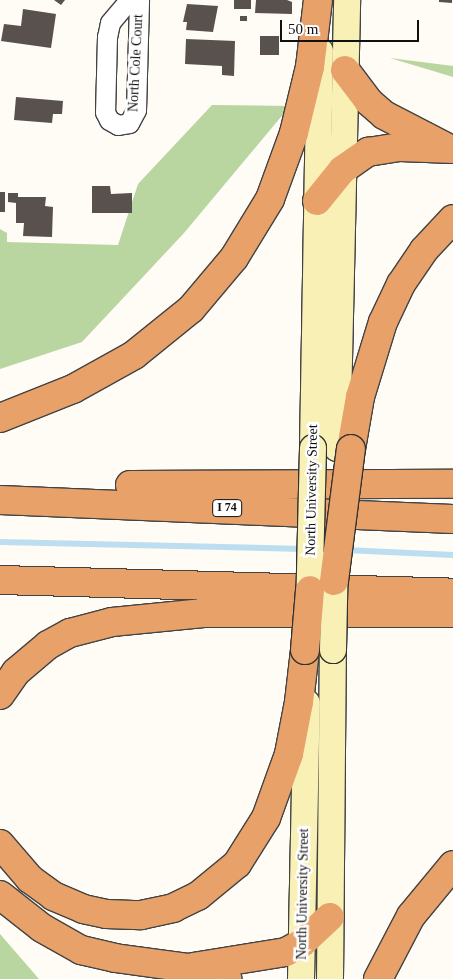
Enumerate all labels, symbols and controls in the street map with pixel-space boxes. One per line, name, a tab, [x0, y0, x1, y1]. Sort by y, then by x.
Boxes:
scale bar	[283, 10, 422, 42]
street label: North Cole Court	[125, 14, 147, 112]
text: 50 m	[288, 21, 318, 37]
street label: North University Street	[302, 424, 322, 556]
road number: I 74	[212, 498, 242, 518]
street label: North University Street	[293, 828, 313, 960]

